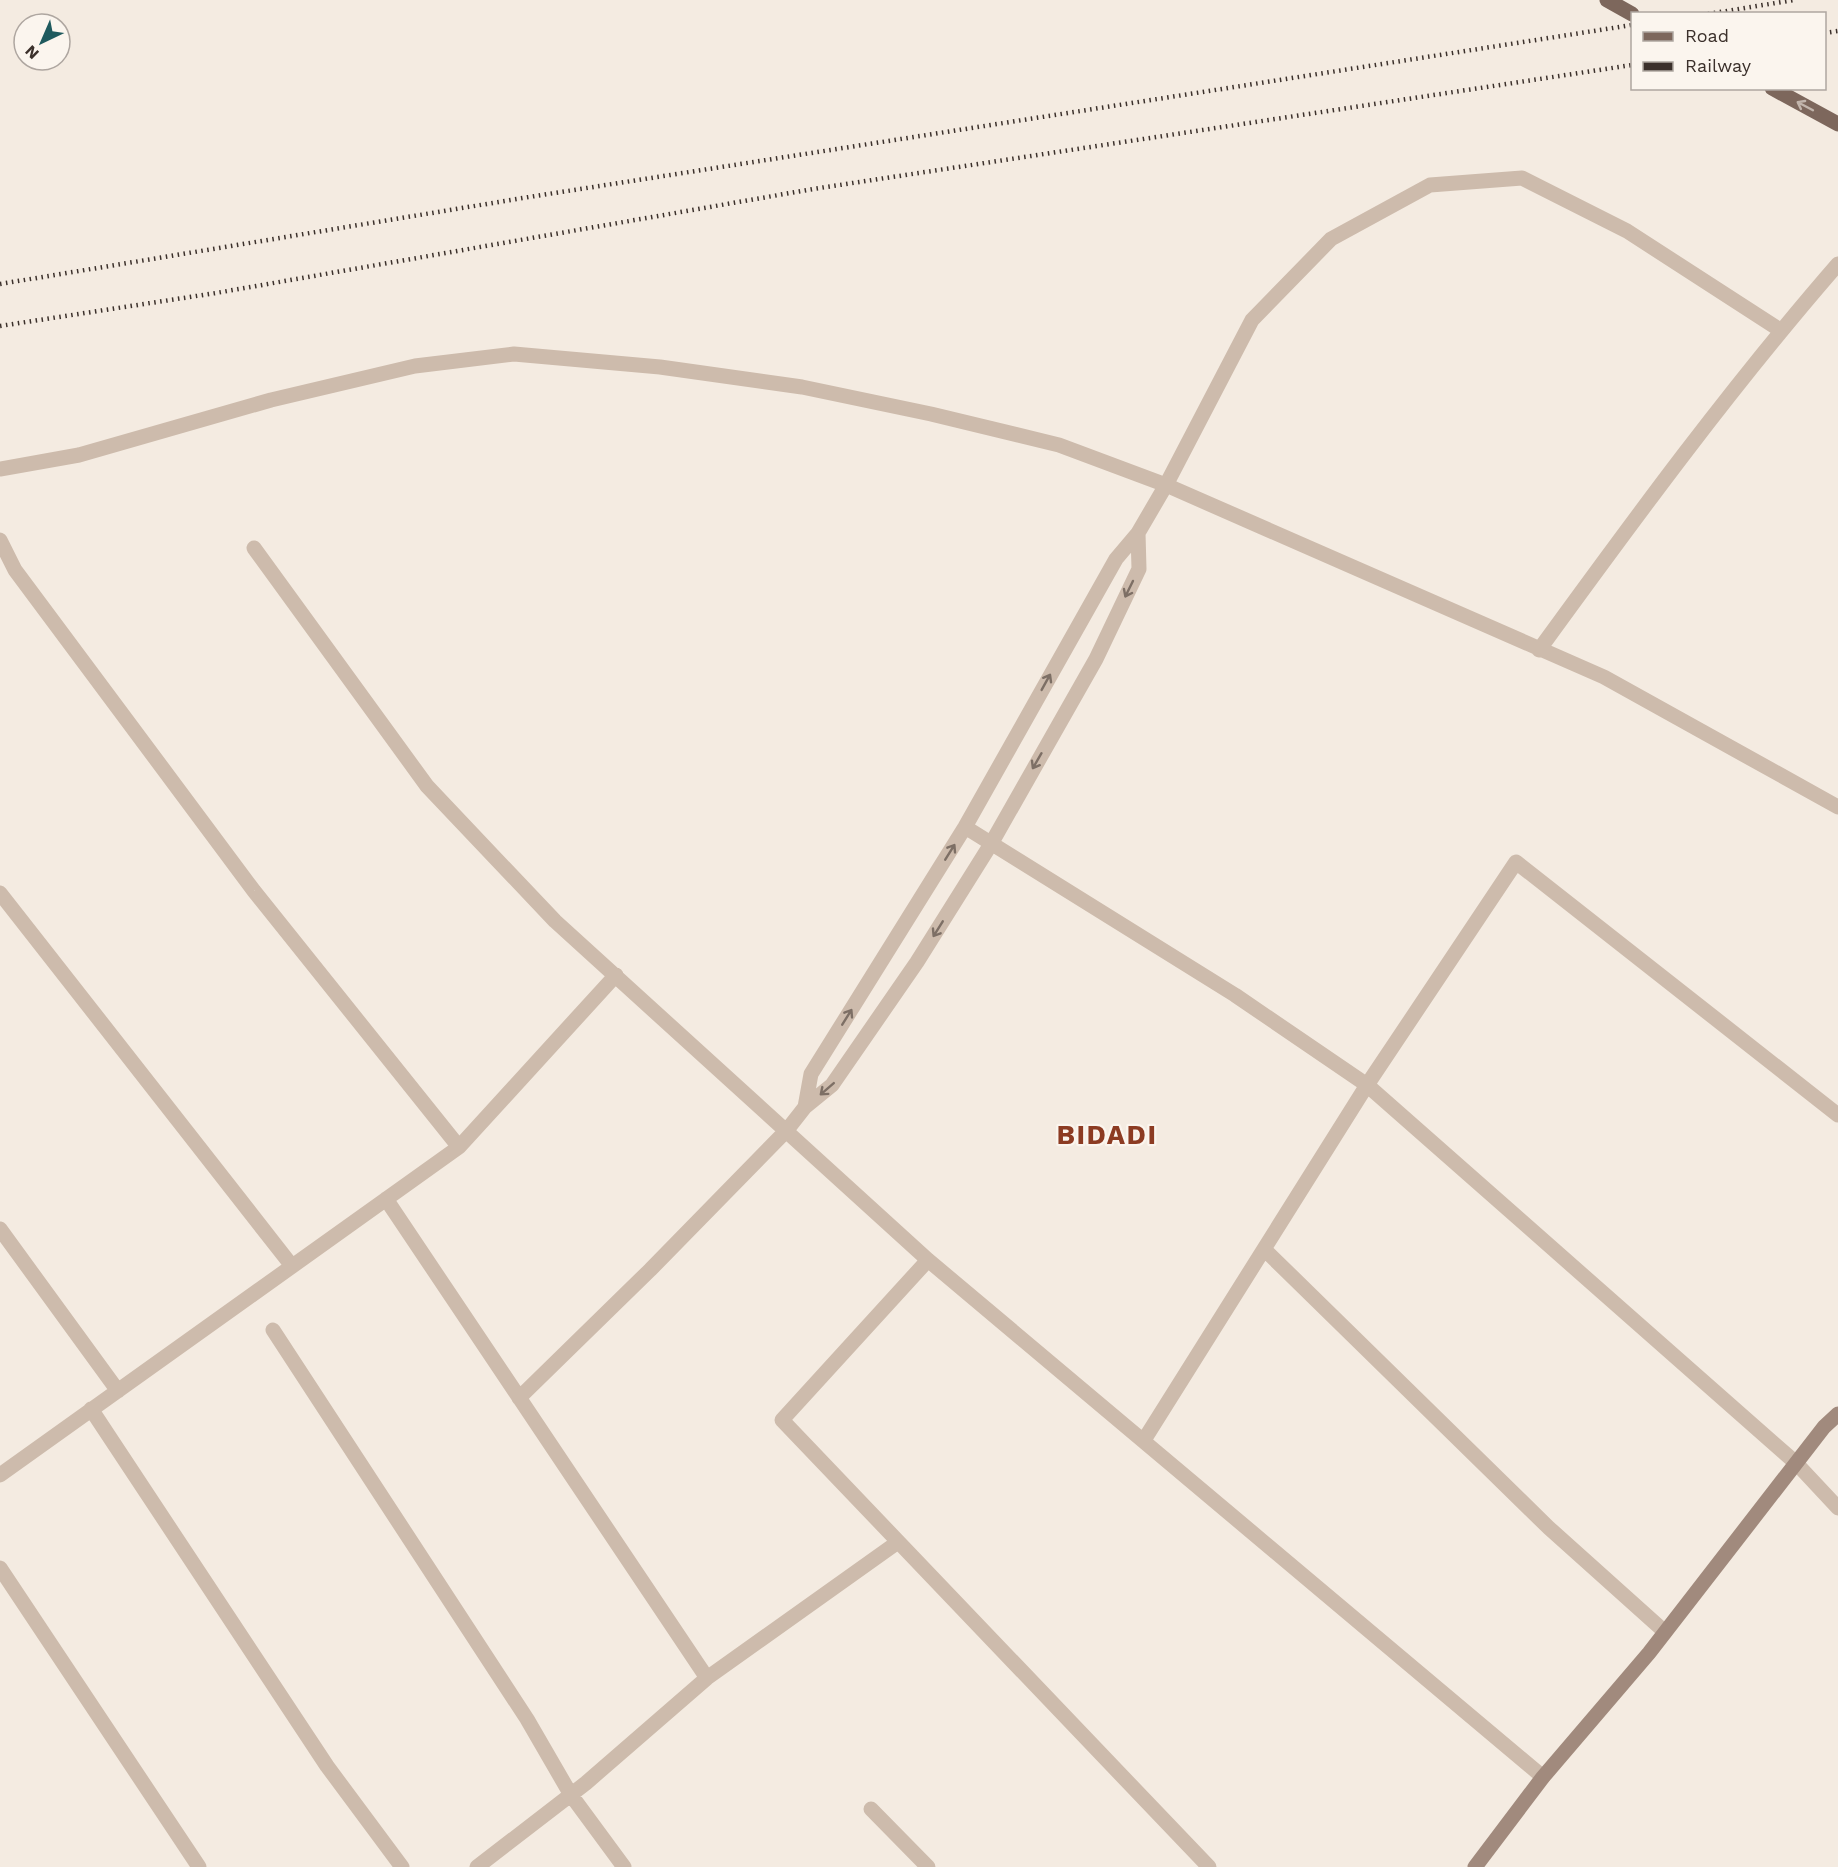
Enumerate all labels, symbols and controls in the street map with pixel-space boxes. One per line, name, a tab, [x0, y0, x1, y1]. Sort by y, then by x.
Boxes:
north arrow	[12, 12, 72, 72]
legend	[1631, 12, 1826, 90]
text: Road	[1685, 25, 1729, 46]
text: N	[21, 41, 43, 63]
text: Railway	[1685, 55, 1752, 76]
one-way arrow	[1797, 100, 1814, 112]
one-way arrow	[1123, 580, 1135, 598]
one-way arrow	[1041, 674, 1053, 691]
one-way arrow	[1031, 752, 1043, 769]
one-way arrow	[945, 844, 957, 861]
one-way arrow	[931, 920, 943, 937]
one-way arrow	[841, 1009, 853, 1026]
one-way arrow	[820, 1082, 835, 1096]
district label: BIDADI	[1056, 1119, 1158, 1151]

